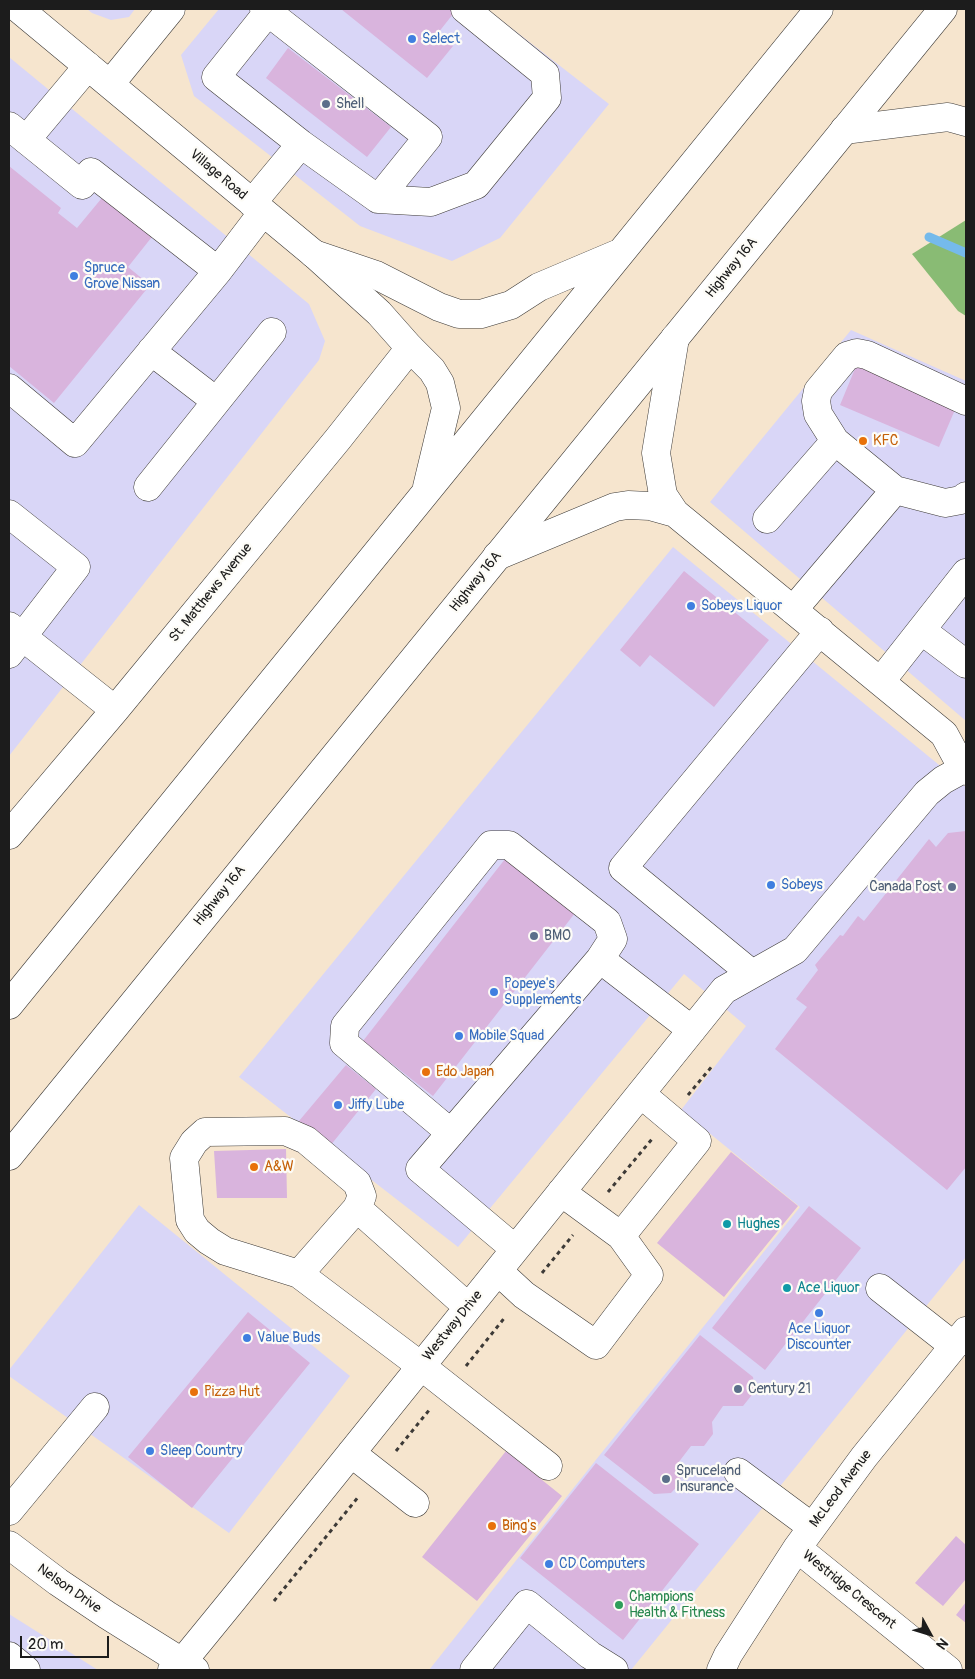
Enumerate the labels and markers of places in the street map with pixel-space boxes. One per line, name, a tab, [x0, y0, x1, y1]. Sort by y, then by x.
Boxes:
place label: Select	[422, 31, 460, 47]
marker: Select	[406, 33, 418, 45]
place label: Shell	[336, 96, 364, 112]
marker: Shell	[320, 98, 332, 110]
place label: Spruce Grove Nissan	[84, 260, 160, 292]
marker: Spruce Grove Nissan	[68, 270, 80, 282]
place label: KFC	[873, 433, 899, 449]
marker: KFC	[857, 435, 869, 447]
place label: Sobeys Liquor	[701, 598, 782, 614]
marker: Sobeys Liquor	[685, 600, 697, 612]
place label: Sobeys	[781, 877, 823, 893]
marker: Sobeys	[765, 879, 777, 891]
place label: Canada Post	[869, 879, 942, 895]
marker: Canada Post	[946, 881, 958, 893]
place label: BMO	[544, 928, 571, 944]
marker: BMO	[528, 930, 540, 942]
place label: Popeye's Supplements	[504, 976, 581, 1009]
marker: Popeye's Supplements	[488, 986, 500, 998]
place label: Mobile Squad	[469, 1028, 544, 1044]
marker: Mobile Squad	[453, 1030, 465, 1042]
place label: Edo Japan	[436, 1064, 494, 1080]
marker: Edo Japan	[420, 1066, 432, 1078]
place label: Jiffy Lube	[348, 1097, 404, 1113]
marker: Jiffy Lube	[332, 1099, 344, 1111]
place label: A&W	[264, 1159, 294, 1175]
marker: A&W	[248, 1161, 260, 1173]
place label: Hughes	[737, 1216, 780, 1232]
marker: Hughes	[721, 1218, 733, 1230]
place label: Ace Liquor	[797, 1280, 860, 1296]
marker: Ace Liquor	[781, 1282, 793, 1294]
marker: Ace Liquor Discounter	[813, 1307, 825, 1319]
place label: Ace Liquor Discounter	[787, 1321, 851, 1354]
place label: Value Buds	[257, 1330, 320, 1346]
marker: Value Buds	[241, 1332, 253, 1344]
place label: Century 21	[748, 1381, 811, 1397]
marker: Century 21	[732, 1383, 744, 1395]
place label: Pizza Hut	[204, 1384, 260, 1400]
marker: Pizza Hut	[188, 1386, 200, 1398]
place label: Sleep Country	[160, 1443, 243, 1459]
marker: Sleep Country	[144, 1445, 156, 1457]
place label: Spruceland Insurance	[676, 1463, 741, 1495]
marker: Spruceland Insurance	[660, 1473, 672, 1485]
place label: Bing's	[502, 1518, 536, 1534]
marker: Bing's	[486, 1520, 498, 1532]
place label: CD Computers	[559, 1556, 645, 1572]
marker: CD Computers	[543, 1558, 555, 1570]
place label: Champions Health & Fitness	[629, 1589, 725, 1621]
marker: Champions Health & Fitness	[613, 1599, 625, 1611]

